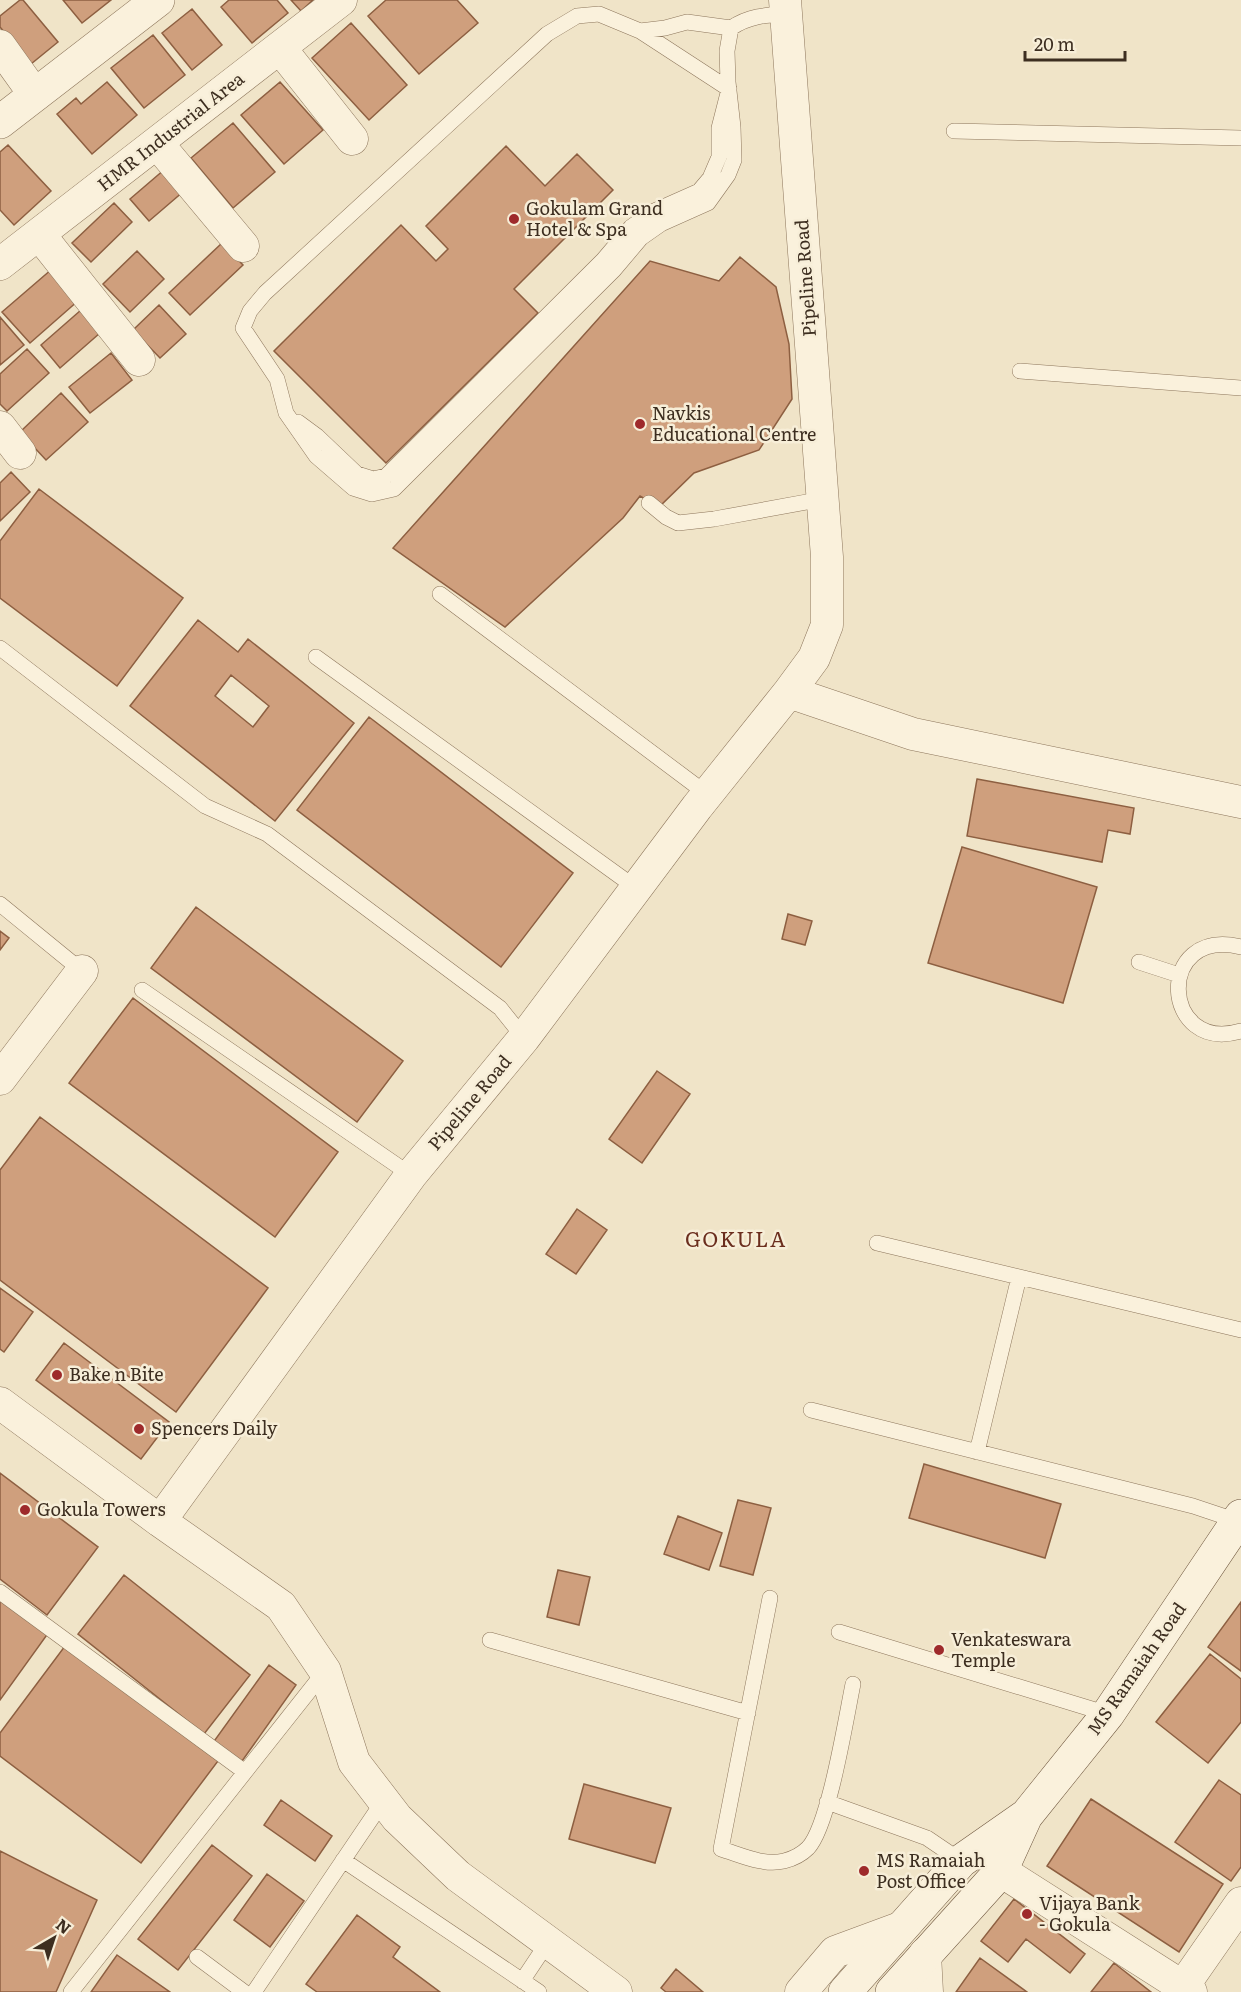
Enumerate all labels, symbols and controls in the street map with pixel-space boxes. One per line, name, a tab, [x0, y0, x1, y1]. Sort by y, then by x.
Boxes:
scale bar	[1025, 24, 1126, 62]
text: 20 m	[1034, 30, 1075, 57]
street label: HMR Industrial Area	[91, 65, 250, 197]
place label: Gokulam Grand Hotel & Spa	[526, 194, 663, 242]
marker: Gokulam Grand Hotel & Spa	[507, 212, 521, 226]
street label: Pipeline Road	[787, 219, 822, 338]
place label: Navkis Educational Centre	[652, 399, 816, 447]
marker: Navkis Educational Centre	[633, 417, 647, 431]
street label: Pipeline Road	[421, 1048, 517, 1156]
district label: GOKULA	[685, 1222, 787, 1253]
place label: Bake n Bite	[69, 1360, 164, 1387]
marker: Bake n Bite	[50, 1368, 64, 1382]
place label: Spencers Daily	[151, 1414, 278, 1441]
marker: Spencers Daily	[132, 1422, 146, 1436]
place label: Gokula Towers	[37, 1495, 166, 1522]
marker: Gokula Towers	[18, 1503, 32, 1517]
street label: MS Ramaiah Road	[1080, 1596, 1192, 1740]
place label: Venkateswara Temple	[951, 1625, 1071, 1673]
marker: Venkateswara Temple	[932, 1643, 946, 1657]
place label: MS Ramaiah Post Office	[876, 1846, 986, 1894]
marker: MS Ramaiah Post Office	[857, 1864, 871, 1878]
place label: Vijaya Bank - Gokula	[1039, 1889, 1141, 1937]
marker: Vijaya Bank - Gokula	[1020, 1907, 1034, 1921]
north arrow	[24, 1908, 84, 1968]
text: N	[51, 1912, 77, 1939]

